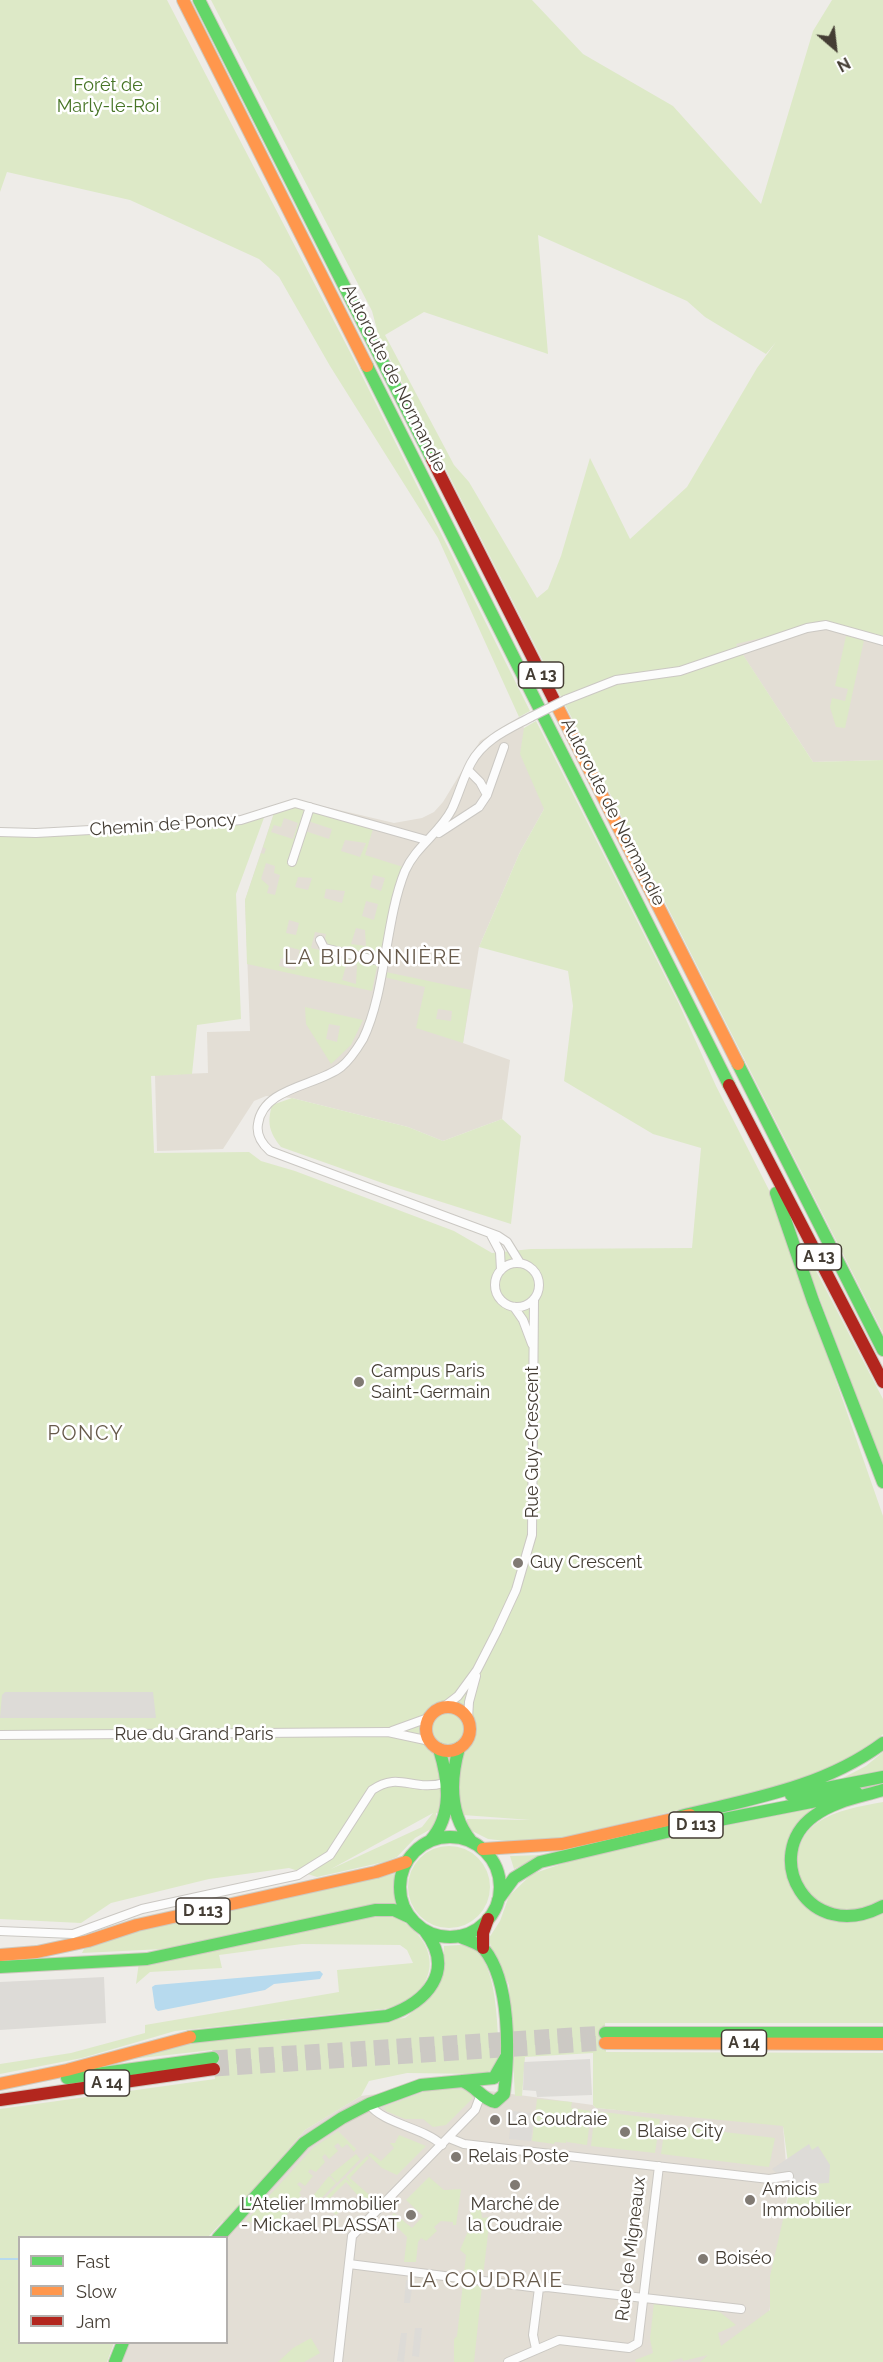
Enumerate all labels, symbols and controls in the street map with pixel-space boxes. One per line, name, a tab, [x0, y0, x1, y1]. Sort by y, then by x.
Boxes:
north arrow	[805, 18, 865, 78]
text: N	[834, 53, 854, 76]
park label: Forêt de Marly-le-Roi	[57, 75, 159, 118]
street label: Autoroute de Normandie	[337, 281, 451, 475]
road number: A 13	[518, 662, 564, 688]
street label: Autoroute de Normandie	[556, 715, 670, 909]
street label: Chemin de Poncy	[89, 809, 237, 841]
district label: LA BIDONNIÈRE	[284, 945, 462, 971]
road number: A 13	[796, 1244, 842, 1270]
place label: Campus Paris Saint-Germain	[371, 1361, 490, 1404]
street label: Rue Guy-Crescent	[522, 1366, 544, 1518]
marker: Campus Paris Saint-Germain	[352, 1375, 366, 1389]
district label: PONCY	[48, 1422, 124, 1446]
place label: Guy Crescent	[530, 1552, 642, 1574]
marker: Guy Crescent	[511, 1556, 525, 1570]
street label: Rue du Grand Paris	[114, 1724, 274, 1746]
road number: D 113	[669, 1812, 723, 1838]
road number: D 113	[176, 1898, 230, 1924]
road number: A 14	[722, 2030, 766, 2056]
road number: A 14	[84, 2070, 130, 2096]
place label: La Coudraie	[507, 2109, 607, 2131]
marker: La Coudraie	[488, 2113, 502, 2127]
place label: Blaise City	[637, 2121, 724, 2143]
marker: Blaise City	[618, 2125, 632, 2139]
place label: Relais Poste	[468, 2146, 569, 2168]
marker: Relais Poste	[449, 2150, 463, 2164]
street label: Rue de Migneaux	[611, 2176, 651, 2322]
marker: Marché de la Coudraie	[508, 2178, 522, 2192]
place label: Amicis Immobilier	[762, 2179, 851, 2222]
marker: Amicis Immobilier	[743, 2193, 757, 2207]
place label: L'Atelier Immobilier - Mickael PLASSAT	[240, 2194, 399, 2236]
place label: Marché de la Coudraie	[468, 2194, 562, 2236]
marker: L'Atelier Immobilier - Mickael PLASSAT	[404, 2208, 418, 2222]
legend	[18, 2236, 228, 2344]
place label: Boiséo	[715, 2248, 772, 2270]
text: Fast	[76, 2251, 110, 2272]
marker: Boiséo	[696, 2252, 710, 2266]
district label: LA COUDRAIE	[408, 2268, 564, 2294]
text: Slow	[76, 2281, 117, 2302]
text: Jam	[76, 2311, 111, 2332]

